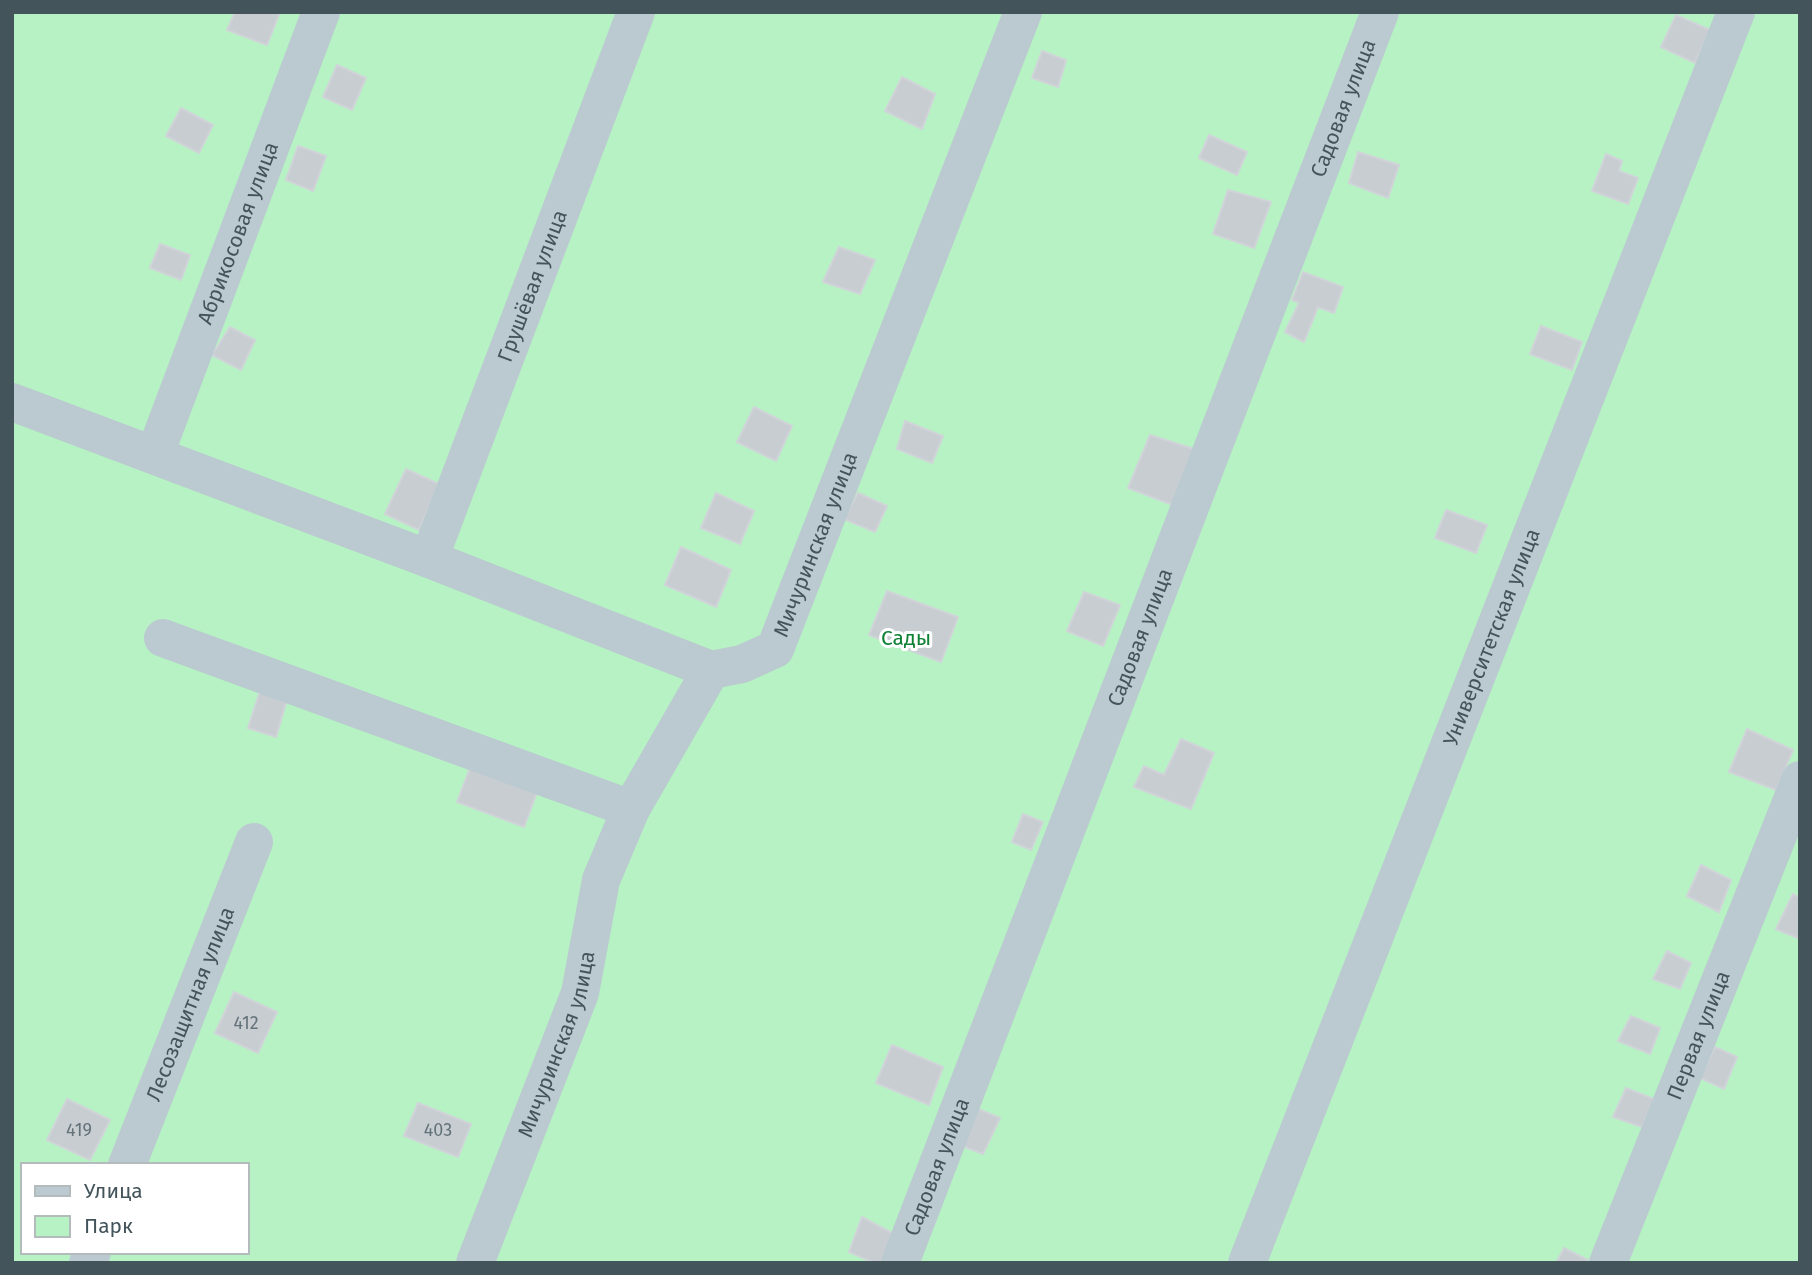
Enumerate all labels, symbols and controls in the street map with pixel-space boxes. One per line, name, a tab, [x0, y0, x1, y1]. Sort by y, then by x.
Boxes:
street label: Садовая улица	[1305, 35, 1381, 181]
street label: Абрикосовая улица	[192, 138, 284, 328]
street label: Грушёвая улица	[492, 206, 573, 365]
street label: Мичуринская улица	[768, 448, 863, 641]
street label: Университетская улица	[1438, 525, 1546, 749]
street label: Садовая улица	[1102, 565, 1178, 710]
park label: Сады	[881, 625, 931, 651]
street label: Лесозащитная улица	[140, 903, 240, 1105]
street label: Мичуринская улица	[512, 949, 601, 1141]
street label: Первая улица	[1661, 967, 1736, 1104]
house number: 412	[233, 1012, 259, 1034]
street label: Садовая улица	[899, 1094, 975, 1240]
house number: 419	[66, 1119, 92, 1141]
house number: 403	[424, 1119, 452, 1141]
legend	[21, 1163, 248, 1254]
text: Улица	[84, 1178, 143, 1204]
text: Парк	[84, 1213, 133, 1239]

